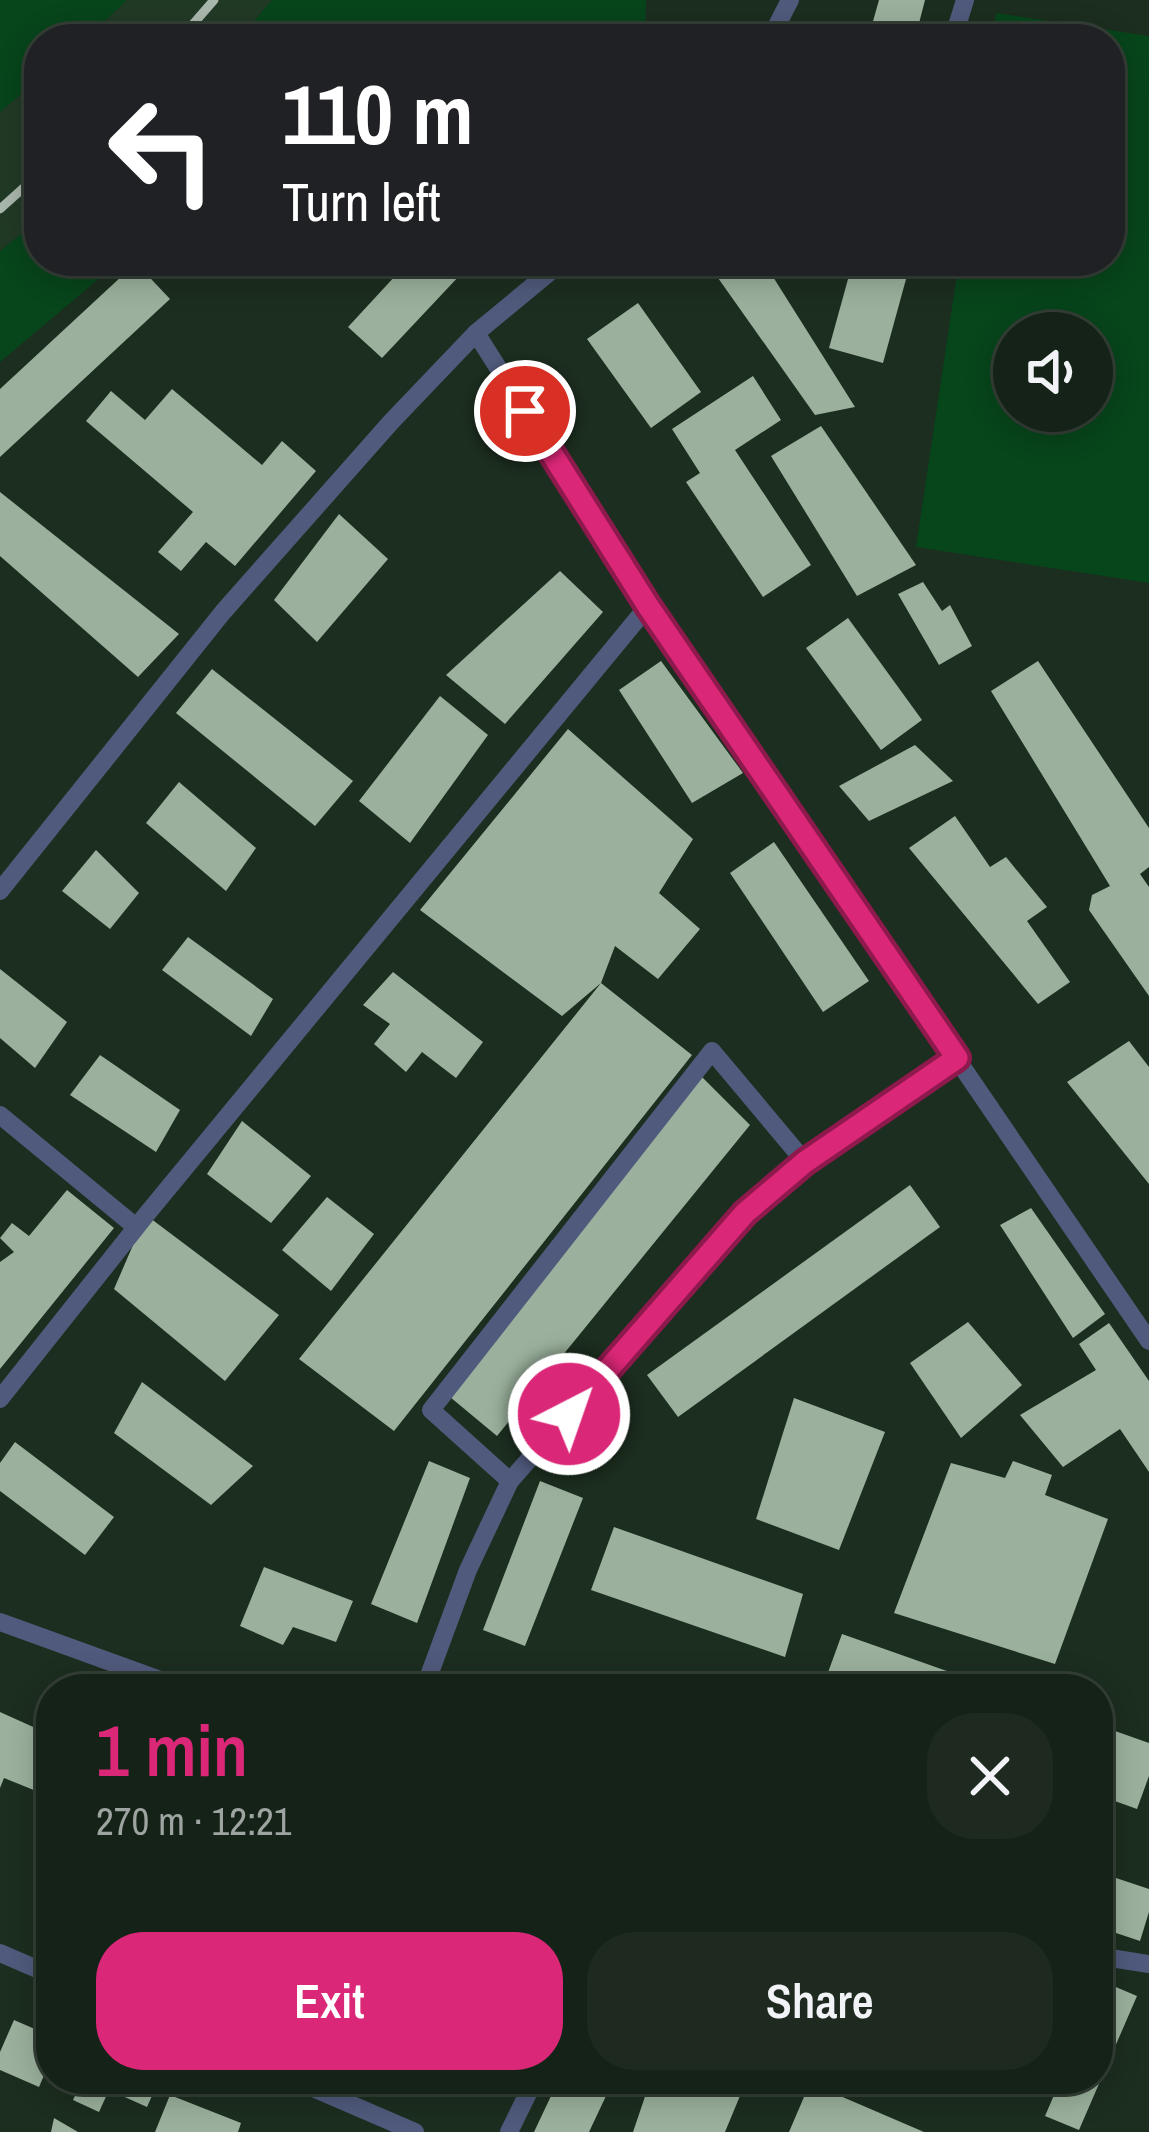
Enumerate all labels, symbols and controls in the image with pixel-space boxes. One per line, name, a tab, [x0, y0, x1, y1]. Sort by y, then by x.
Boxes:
text: 110 m	[282, 57, 474, 170]
icon: left	[84, 72, 240, 228]
text: Turn left	[282, 165, 441, 238]
map controls	[993, 312, 1113, 432]
button: sound	[993, 312, 1113, 432]
pin	[474, 360, 576, 462]
icon: arrive	[492, 378, 558, 444]
position arrow	[506, 1351, 632, 1477]
text: 1 min	[96, 1701, 248, 1798]
button: close	[927, 1713, 1053, 1839]
text: 270 m · 12:21	[96, 1795, 292, 1847]
button: Exit	[96, 1932, 563, 2070]
button: Share	[587, 1932, 1053, 2070]

